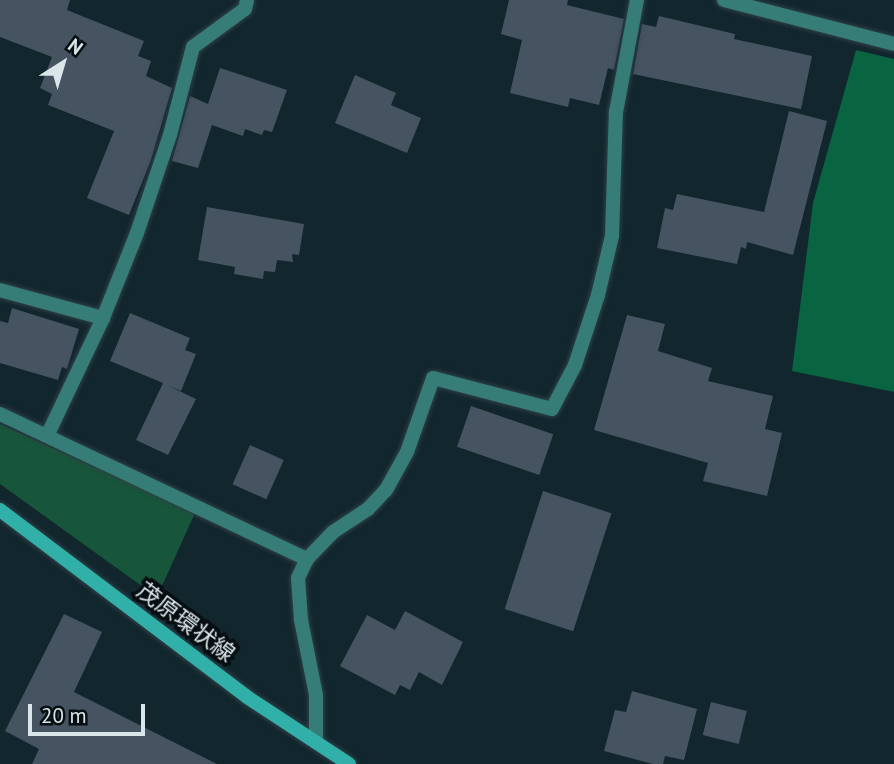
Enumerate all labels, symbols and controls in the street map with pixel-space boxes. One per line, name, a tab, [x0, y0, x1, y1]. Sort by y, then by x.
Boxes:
north arrow	[28, 28, 98, 98]
text: N	[63, 33, 88, 60]
street label: 茂原環状線	[132, 576, 240, 668]
scale bar	[32, 690, 149, 734]
text: 20 m	[41, 702, 87, 729]

